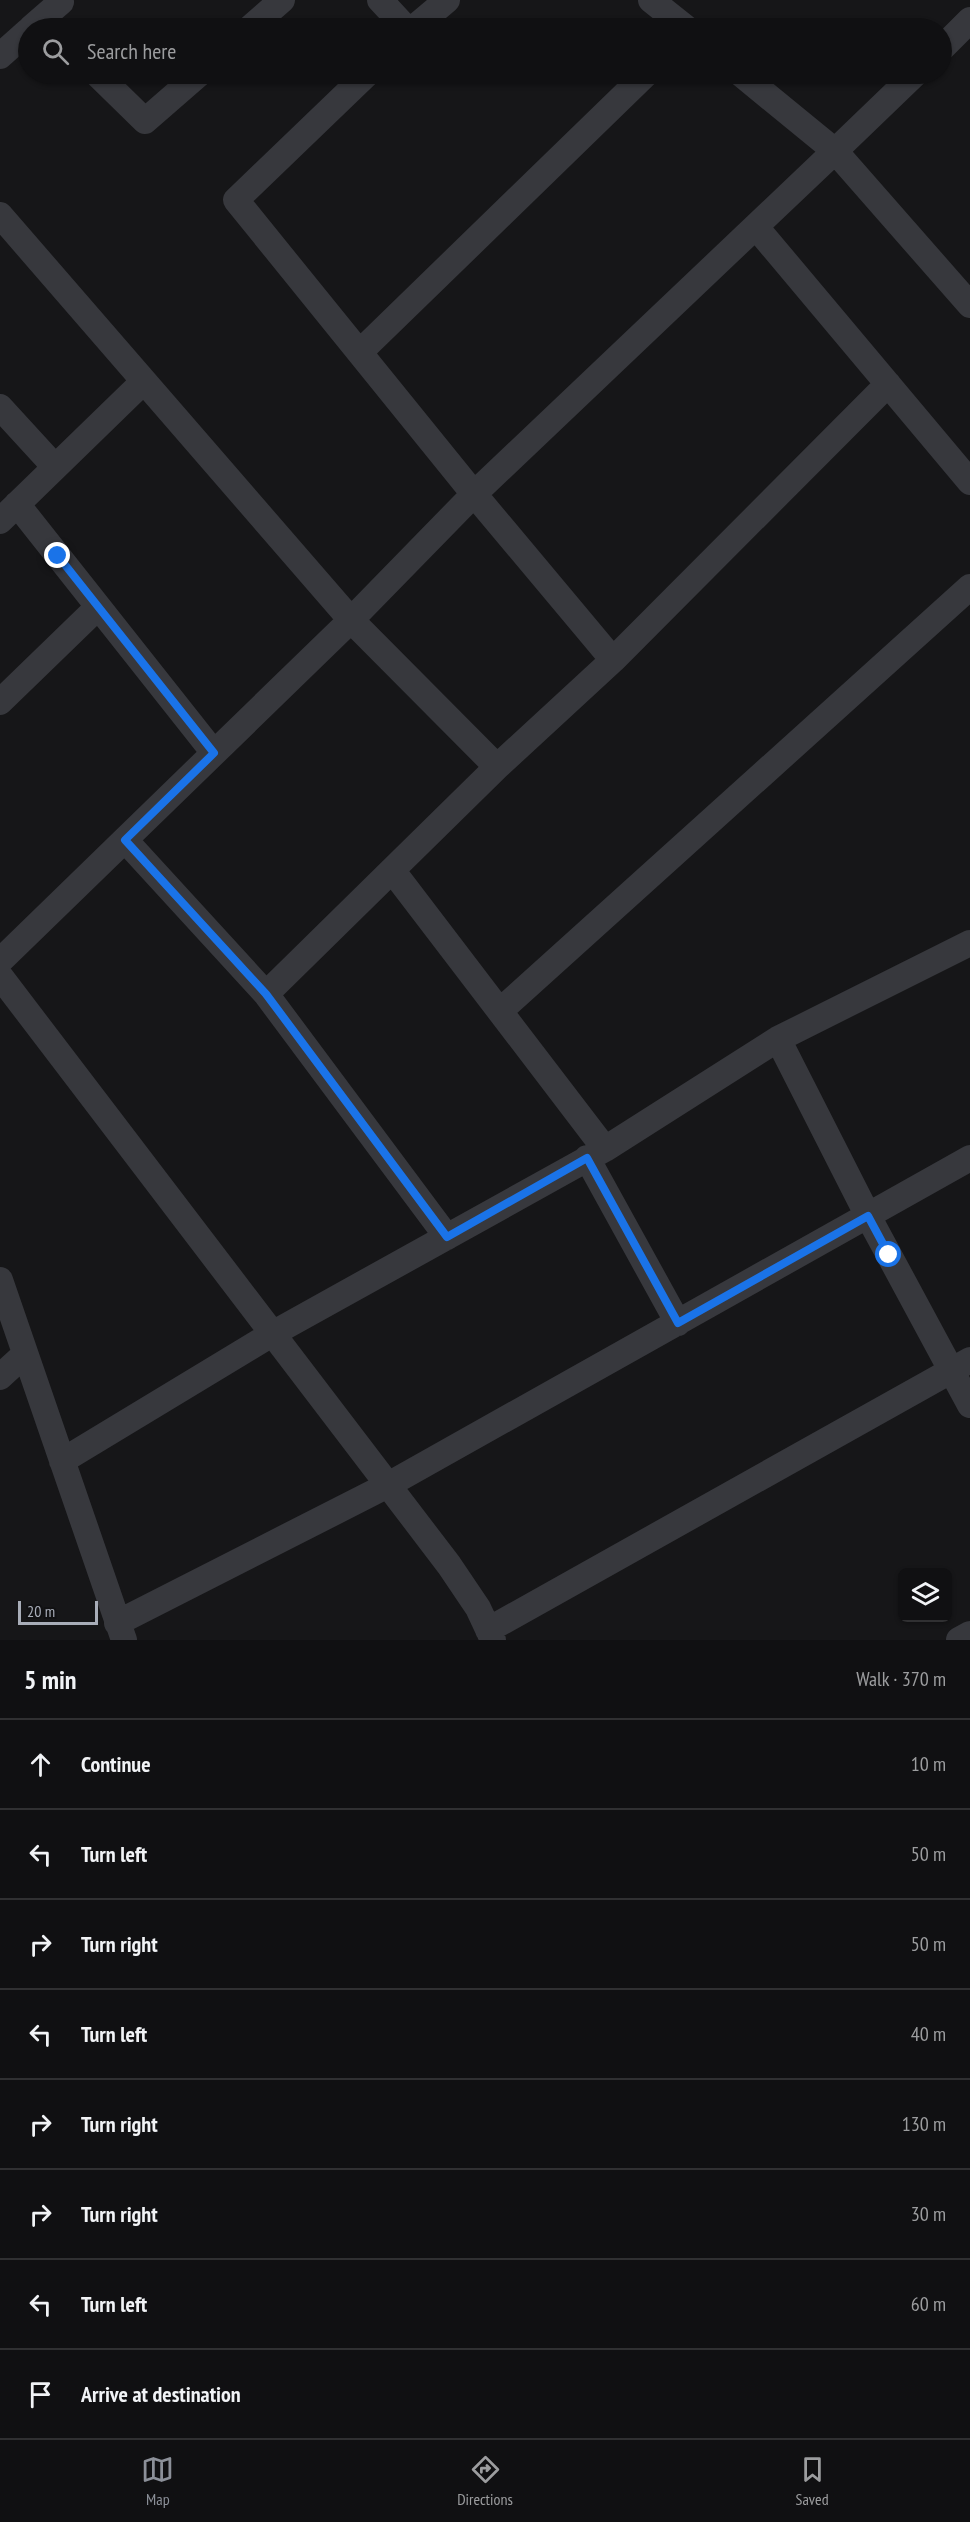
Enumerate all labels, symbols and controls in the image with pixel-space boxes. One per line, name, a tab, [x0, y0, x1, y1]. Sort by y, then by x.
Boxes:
search box	[18, 18, 952, 84]
icon: search	[39, 35, 72, 68]
text: Search here	[87, 37, 176, 65]
route end	[44, 542, 70, 568]
route start	[875, 1241, 901, 1267]
map controls	[898, 1568, 952, 1622]
button: layers	[898, 1568, 952, 1622]
scale bar	[18, 1598, 98, 1626]
text: 20 m	[27, 1601, 55, 1621]
text: 5 min	[24, 1663, 77, 1696]
text: Walk · 370 m	[856, 1666, 946, 1692]
icon: ahead	[24, 1748, 57, 1781]
text: Continue	[81, 1750, 151, 1778]
text: 10 m	[911, 1751, 946, 1777]
icon: left	[24, 1838, 57, 1871]
text: Turn left	[81, 1840, 147, 1868]
text: 50 m	[911, 1841, 946, 1867]
icon: right	[24, 1928, 57, 1961]
text: Turn right	[81, 1930, 158, 1958]
text: 50 m	[911, 1931, 946, 1957]
icon: left	[24, 2018, 57, 2051]
text: Turn left	[81, 2020, 147, 2048]
text: 40 m	[911, 2021, 946, 2047]
icon: right	[24, 2108, 57, 2141]
text: Turn right	[81, 2110, 158, 2138]
text: 130 m	[902, 2111, 946, 2137]
icon: right	[24, 2198, 57, 2231]
text: Turn right	[81, 2200, 158, 2228]
text: 30 m	[911, 2201, 946, 2227]
icon: left	[24, 2288, 57, 2321]
text: Turn left	[81, 2290, 147, 2318]
text: 60 m	[911, 2291, 946, 2317]
icon: arrive	[24, 2378, 57, 2411]
text: Arrive at destination	[81, 2380, 241, 2408]
tab: Map	[141, 2453, 174, 2509]
tab: Directions	[457, 2453, 513, 2509]
tab: Saved	[796, 2453, 829, 2509]

